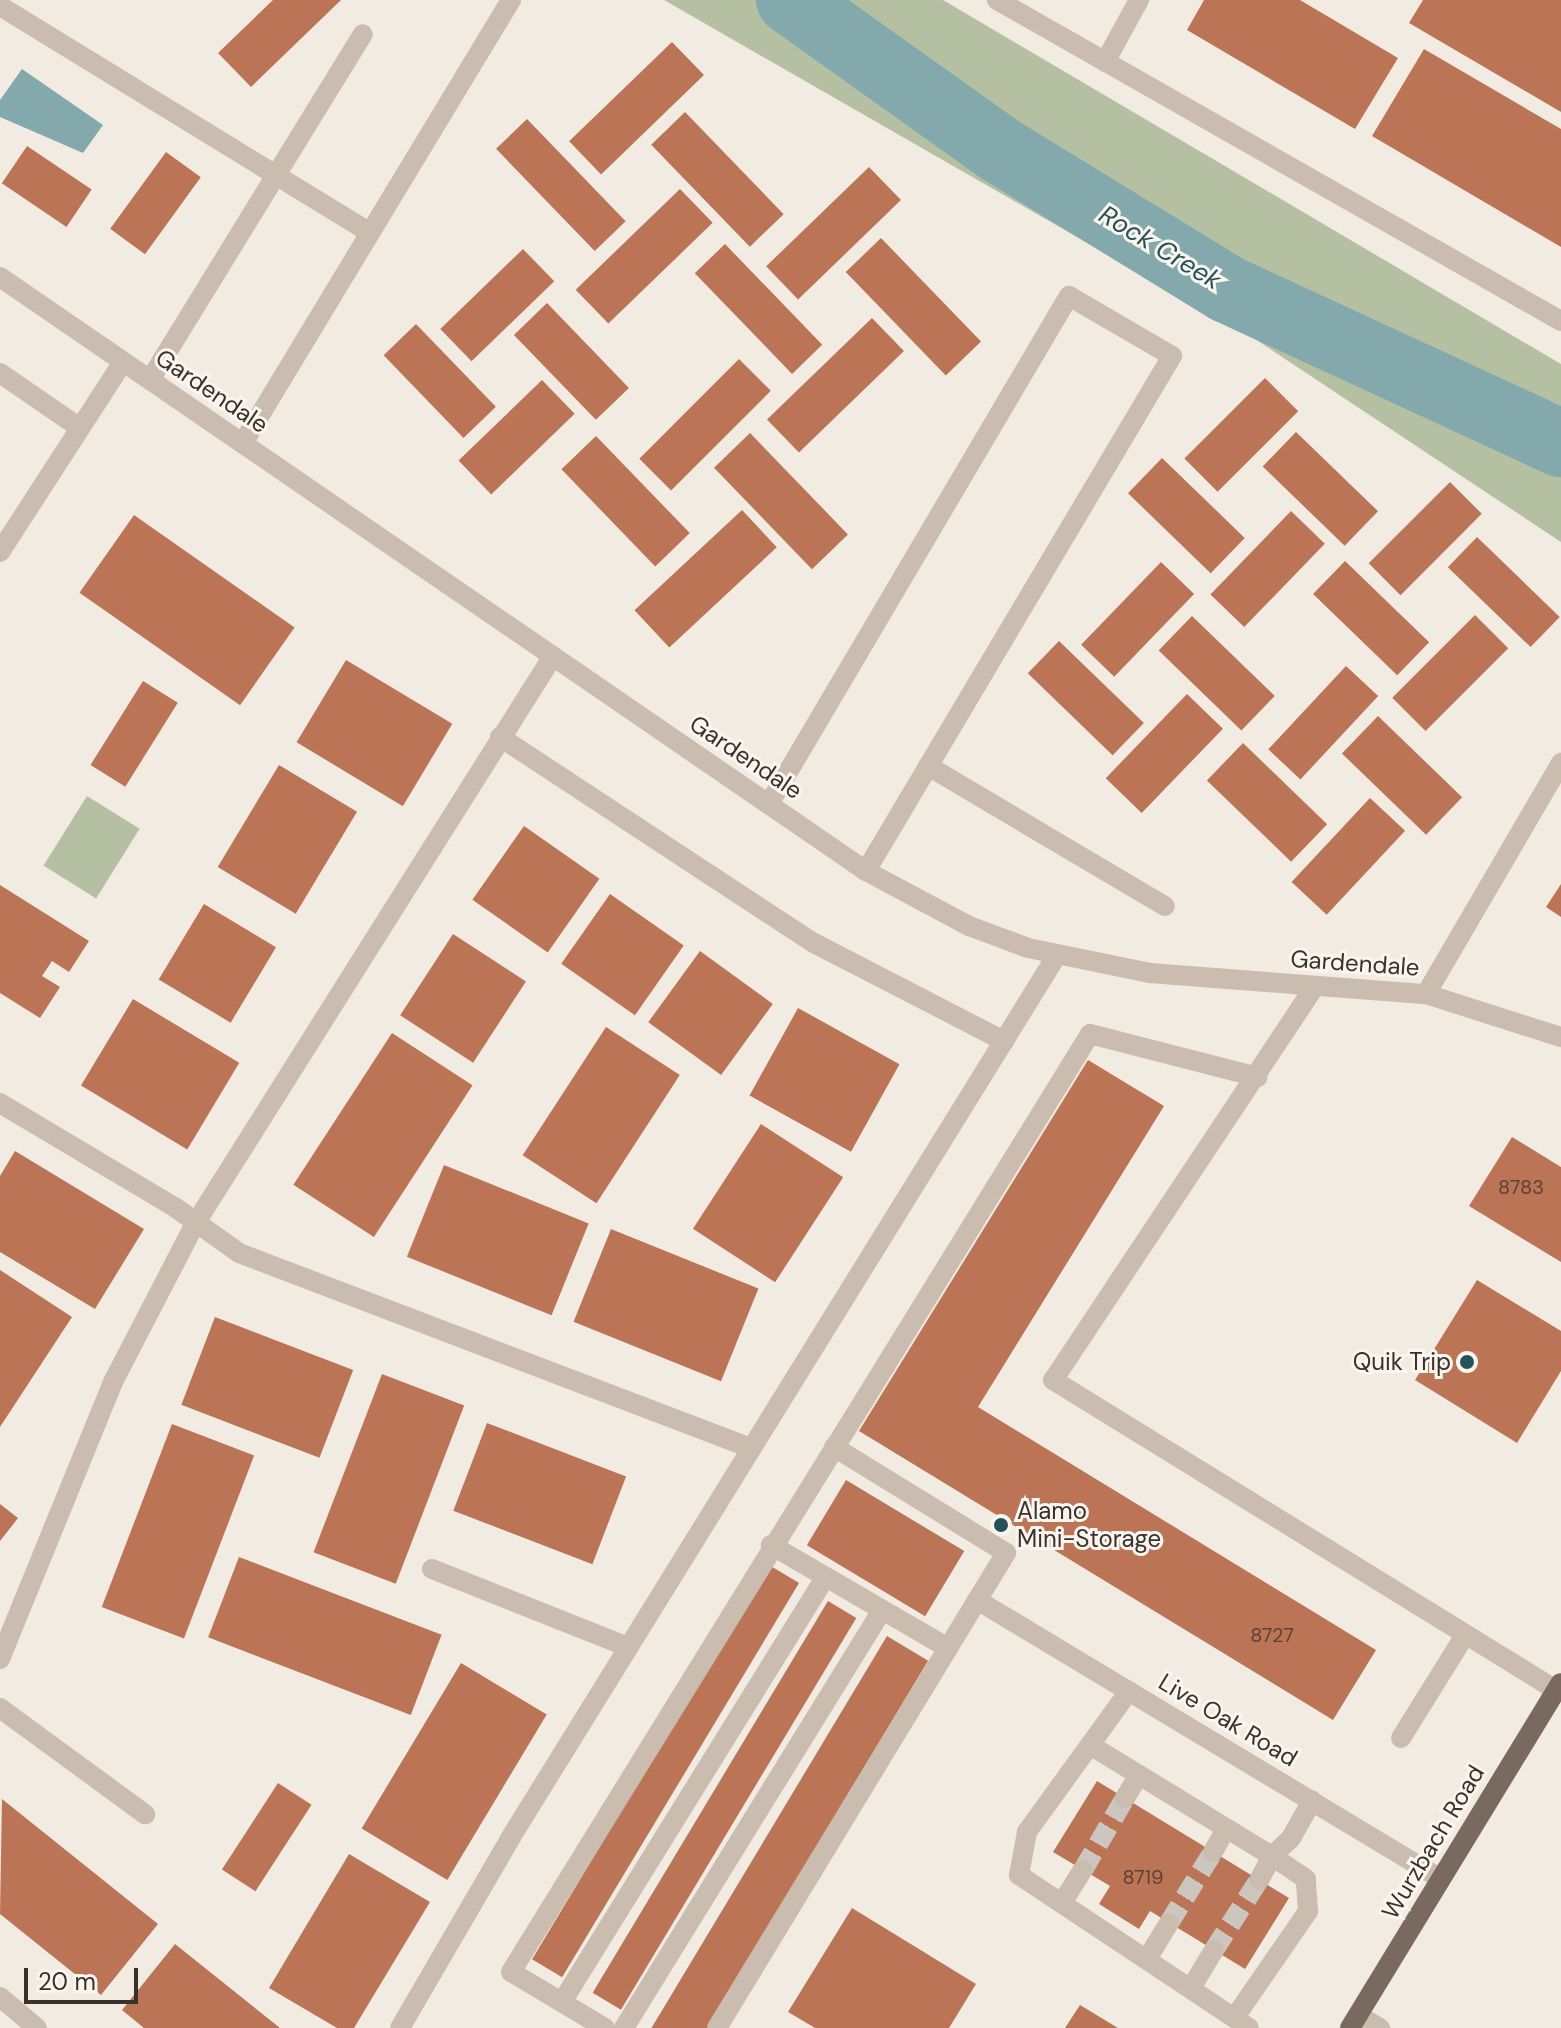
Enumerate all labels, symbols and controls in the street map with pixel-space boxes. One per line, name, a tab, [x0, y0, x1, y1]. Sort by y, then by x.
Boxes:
water label: Rock Creek	[1093, 199, 1227, 297]
street label: Gardendale	[150, 343, 274, 439]
street label: Gardendale	[684, 709, 808, 805]
street label: Gardendale	[1290, 944, 1420, 982]
house number: 8783	[1498, 1175, 1544, 1199]
place label: Quik Trip	[1353, 1348, 1451, 1376]
marker: Quik Trip	[1458, 1353, 1476, 1371]
place label: Alamo Mini-Storage	[1017, 1497, 1161, 1553]
marker: Alamo Mini-Storage	[992, 1516, 1010, 1534]
house number: 8727	[1250, 1623, 1294, 1647]
street label: Live Oak Road	[1154, 1667, 1302, 1773]
street label: Wurzbach Road	[1376, 1760, 1490, 1924]
house number: 8719	[1122, 1865, 1164, 1889]
scale bar	[28, 1952, 142, 2002]
text: 20 m	[38, 1966, 96, 1997]

